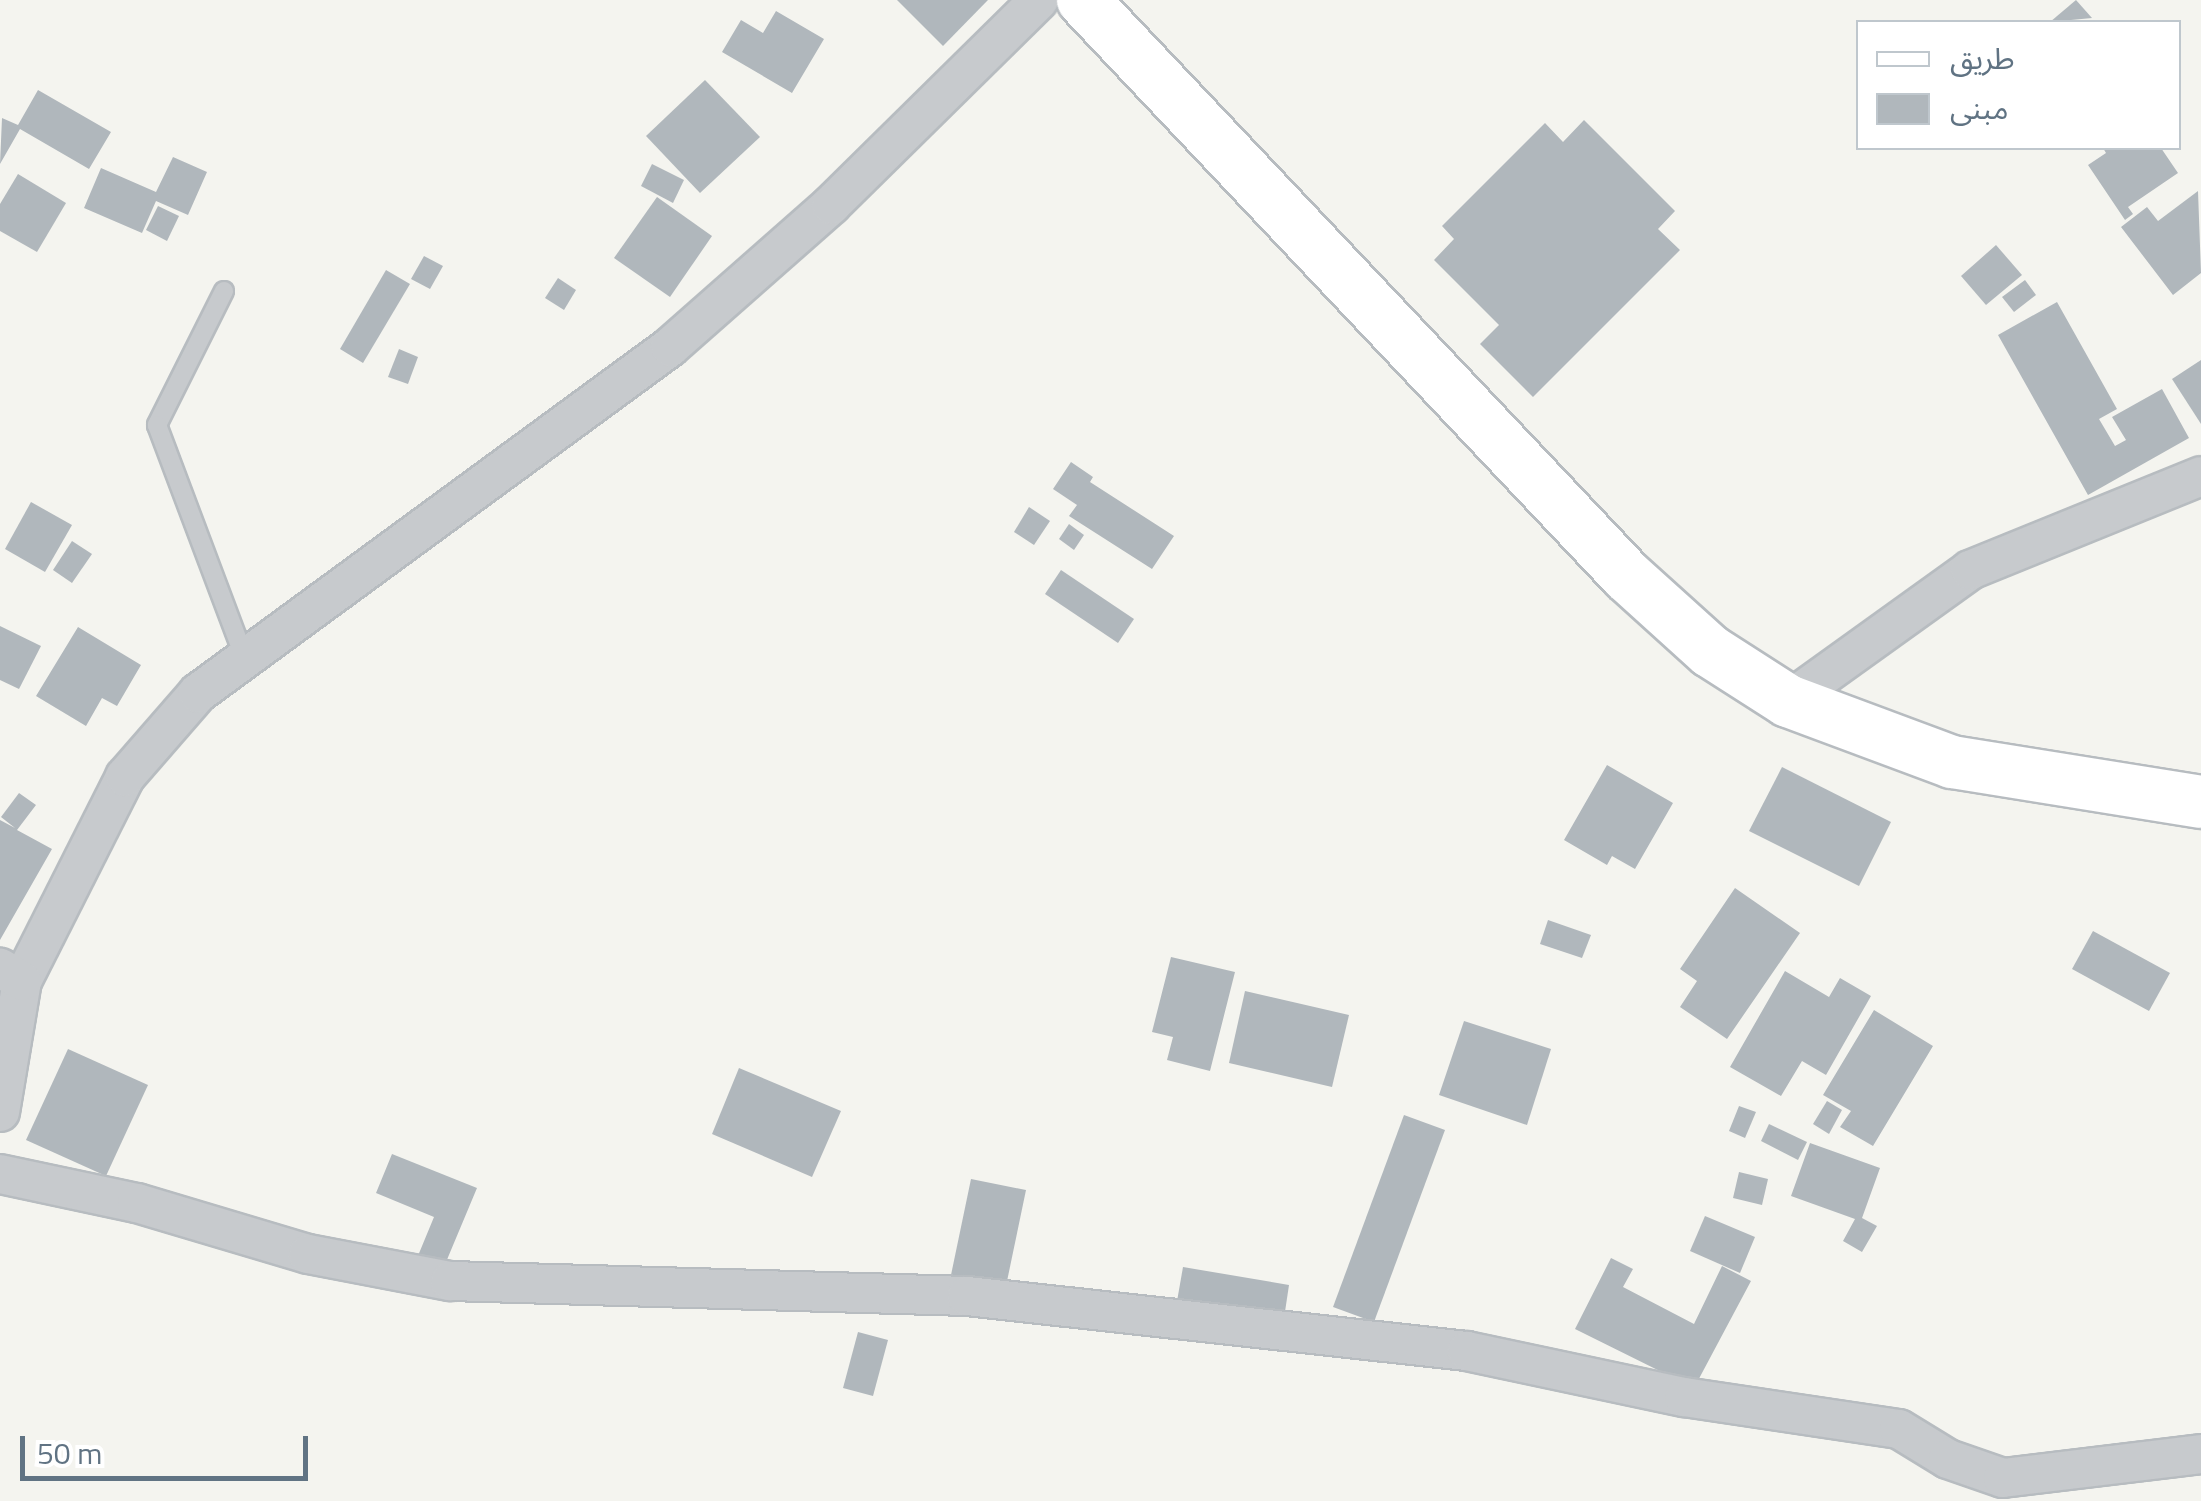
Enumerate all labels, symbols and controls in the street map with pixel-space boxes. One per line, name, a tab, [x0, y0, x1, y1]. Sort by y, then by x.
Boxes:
legend	[1856, 20, 2181, 150]
text: طريق	[1950, 35, 2015, 81]
text: مبنى	[1950, 85, 2008, 131]
scale bar	[25, 1416, 312, 1478]
text: 50 m	[37, 1430, 102, 1476]

